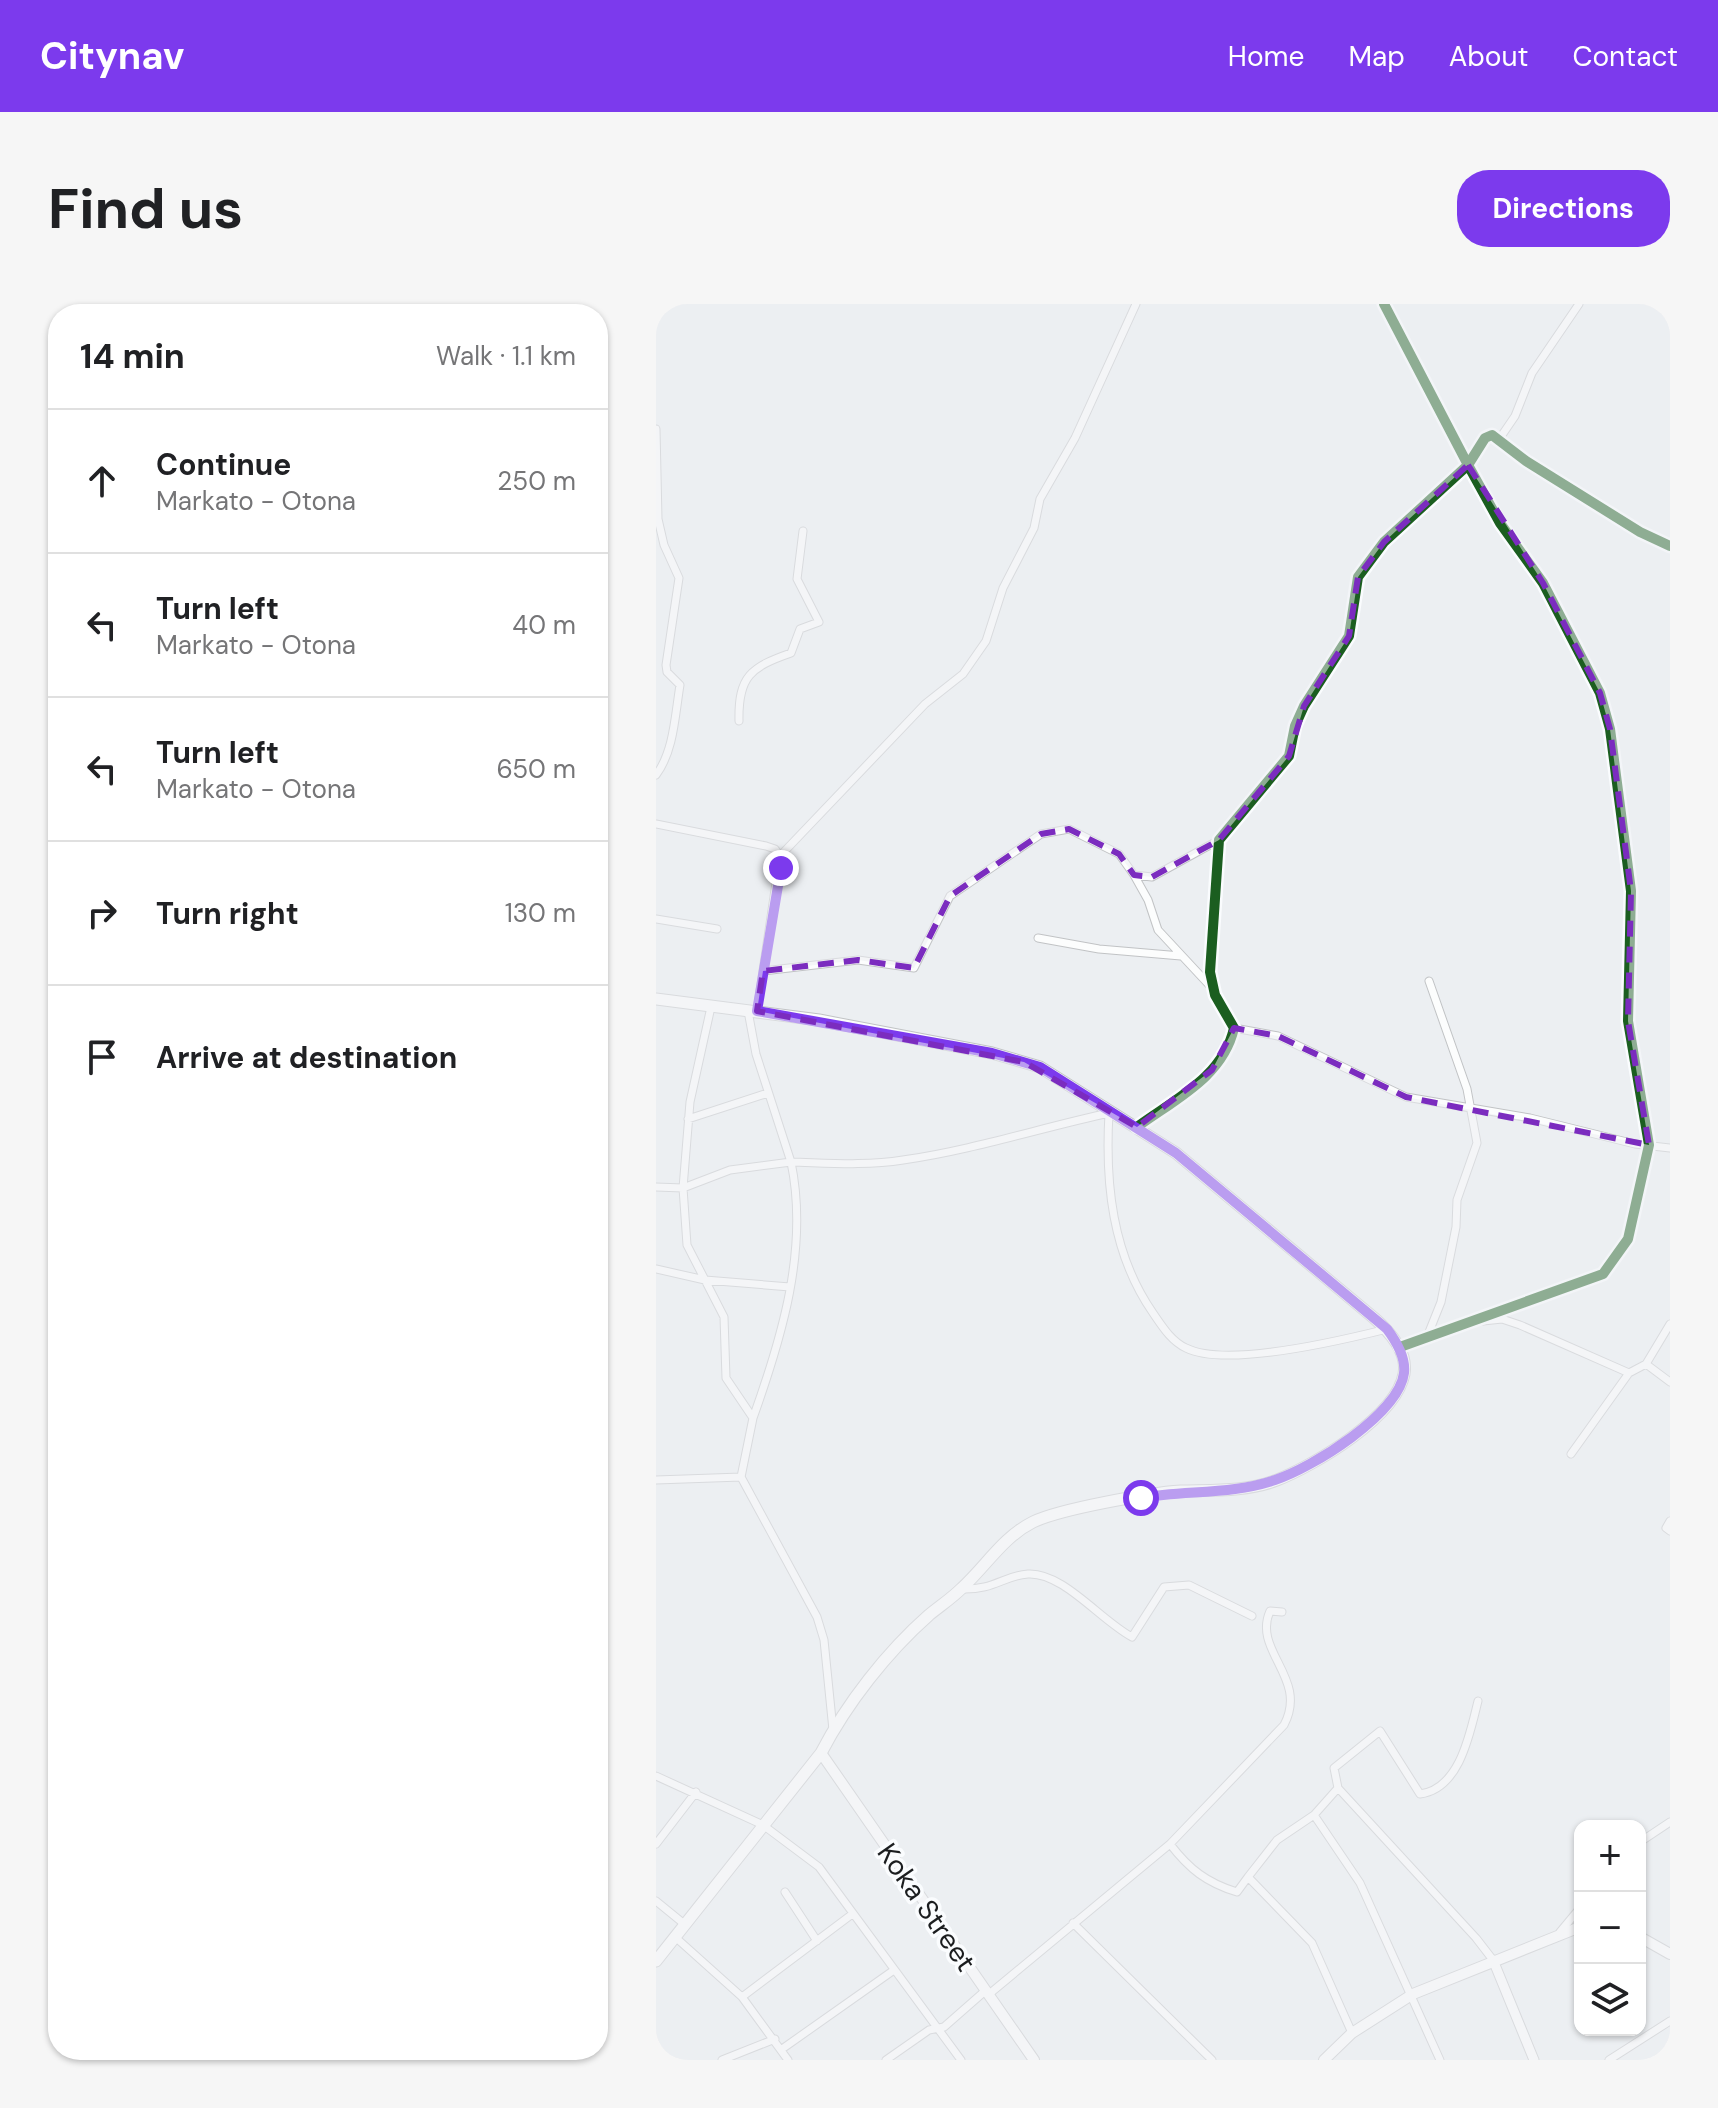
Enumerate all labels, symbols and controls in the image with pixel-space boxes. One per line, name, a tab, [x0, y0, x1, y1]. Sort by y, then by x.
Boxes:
text: Citynav	[40, 31, 184, 81]
text: Home	[1228, 38, 1304, 75]
text: Map	[1348, 38, 1405, 75]
text: About	[1449, 38, 1528, 75]
text: Contact	[1572, 38, 1678, 75]
button: Directions	[1457, 170, 1670, 247]
text: Find us	[48, 172, 243, 245]
text: 14 min	[80, 334, 185, 379]
text: Walk · 1.1 km	[436, 339, 576, 373]
text: Continue	[156, 445, 291, 484]
icon: ahead	[80, 459, 124, 503]
text: 250 m	[497, 464, 576, 498]
text: Markato - Otona	[156, 484, 356, 518]
text: Turn left	[156, 589, 279, 628]
icon: left	[80, 603, 124, 647]
text: 40 m	[512, 608, 576, 642]
text: Markato - Otona	[156, 628, 356, 662]
text: Turn left	[156, 733, 279, 772]
icon: left	[80, 747, 124, 791]
text: 650 m	[496, 752, 576, 786]
text: Markato - Otona	[156, 772, 356, 806]
route end	[763, 850, 799, 886]
icon: right	[80, 891, 124, 935]
text: Turn right	[156, 894, 299, 933]
text: 130 m	[505, 896, 576, 930]
icon: arrive	[80, 1035, 124, 1079]
text: Arrive at destination	[156, 1038, 457, 1077]
route start	[1123, 1480, 1159, 1516]
map controls	[1574, 1820, 1646, 2036]
button: +	[1574, 1820, 1646, 1892]
street label: Koka Street	[869, 1836, 984, 1979]
button: −	[1574, 1892, 1646, 1964]
button: layers	[1574, 1964, 1646, 2036]

